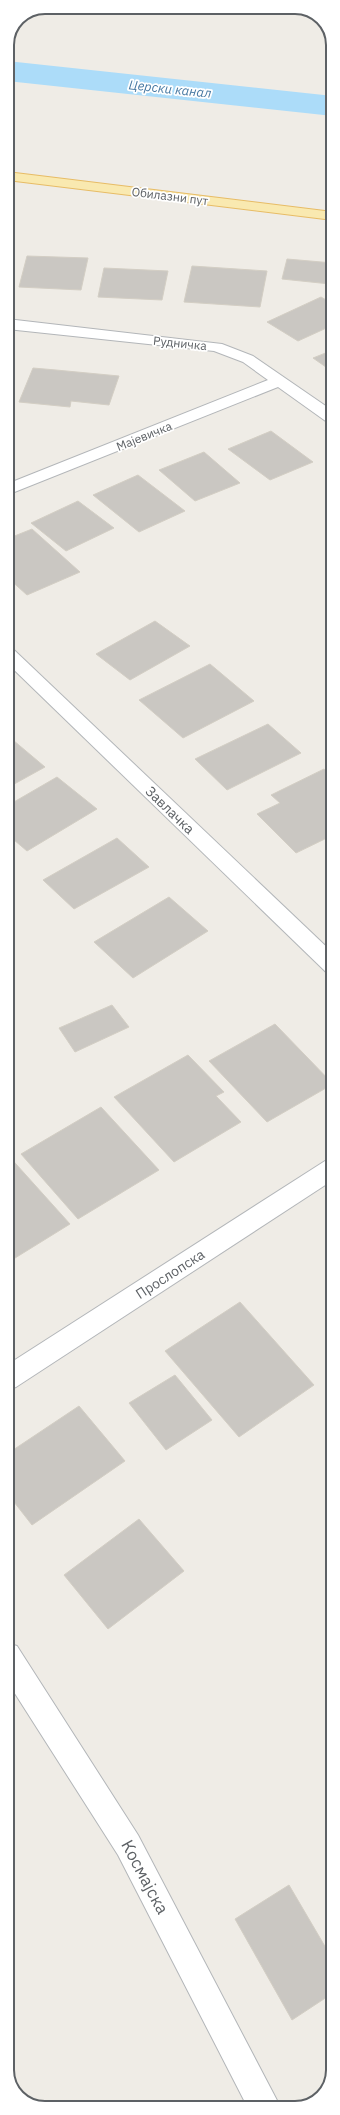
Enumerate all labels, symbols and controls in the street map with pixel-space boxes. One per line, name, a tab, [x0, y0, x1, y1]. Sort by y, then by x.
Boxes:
water label: Церски канал	[128, 76, 212, 102]
street label: Обилазни пут	[131, 184, 209, 208]
street label: Рудничка	[152, 333, 208, 353]
street label: Мајевичка	[114, 418, 175, 454]
street label: Завлачка	[142, 782, 199, 838]
street label: Прослопска	[132, 1245, 208, 1303]
street label: Космајска	[116, 1836, 174, 1918]

